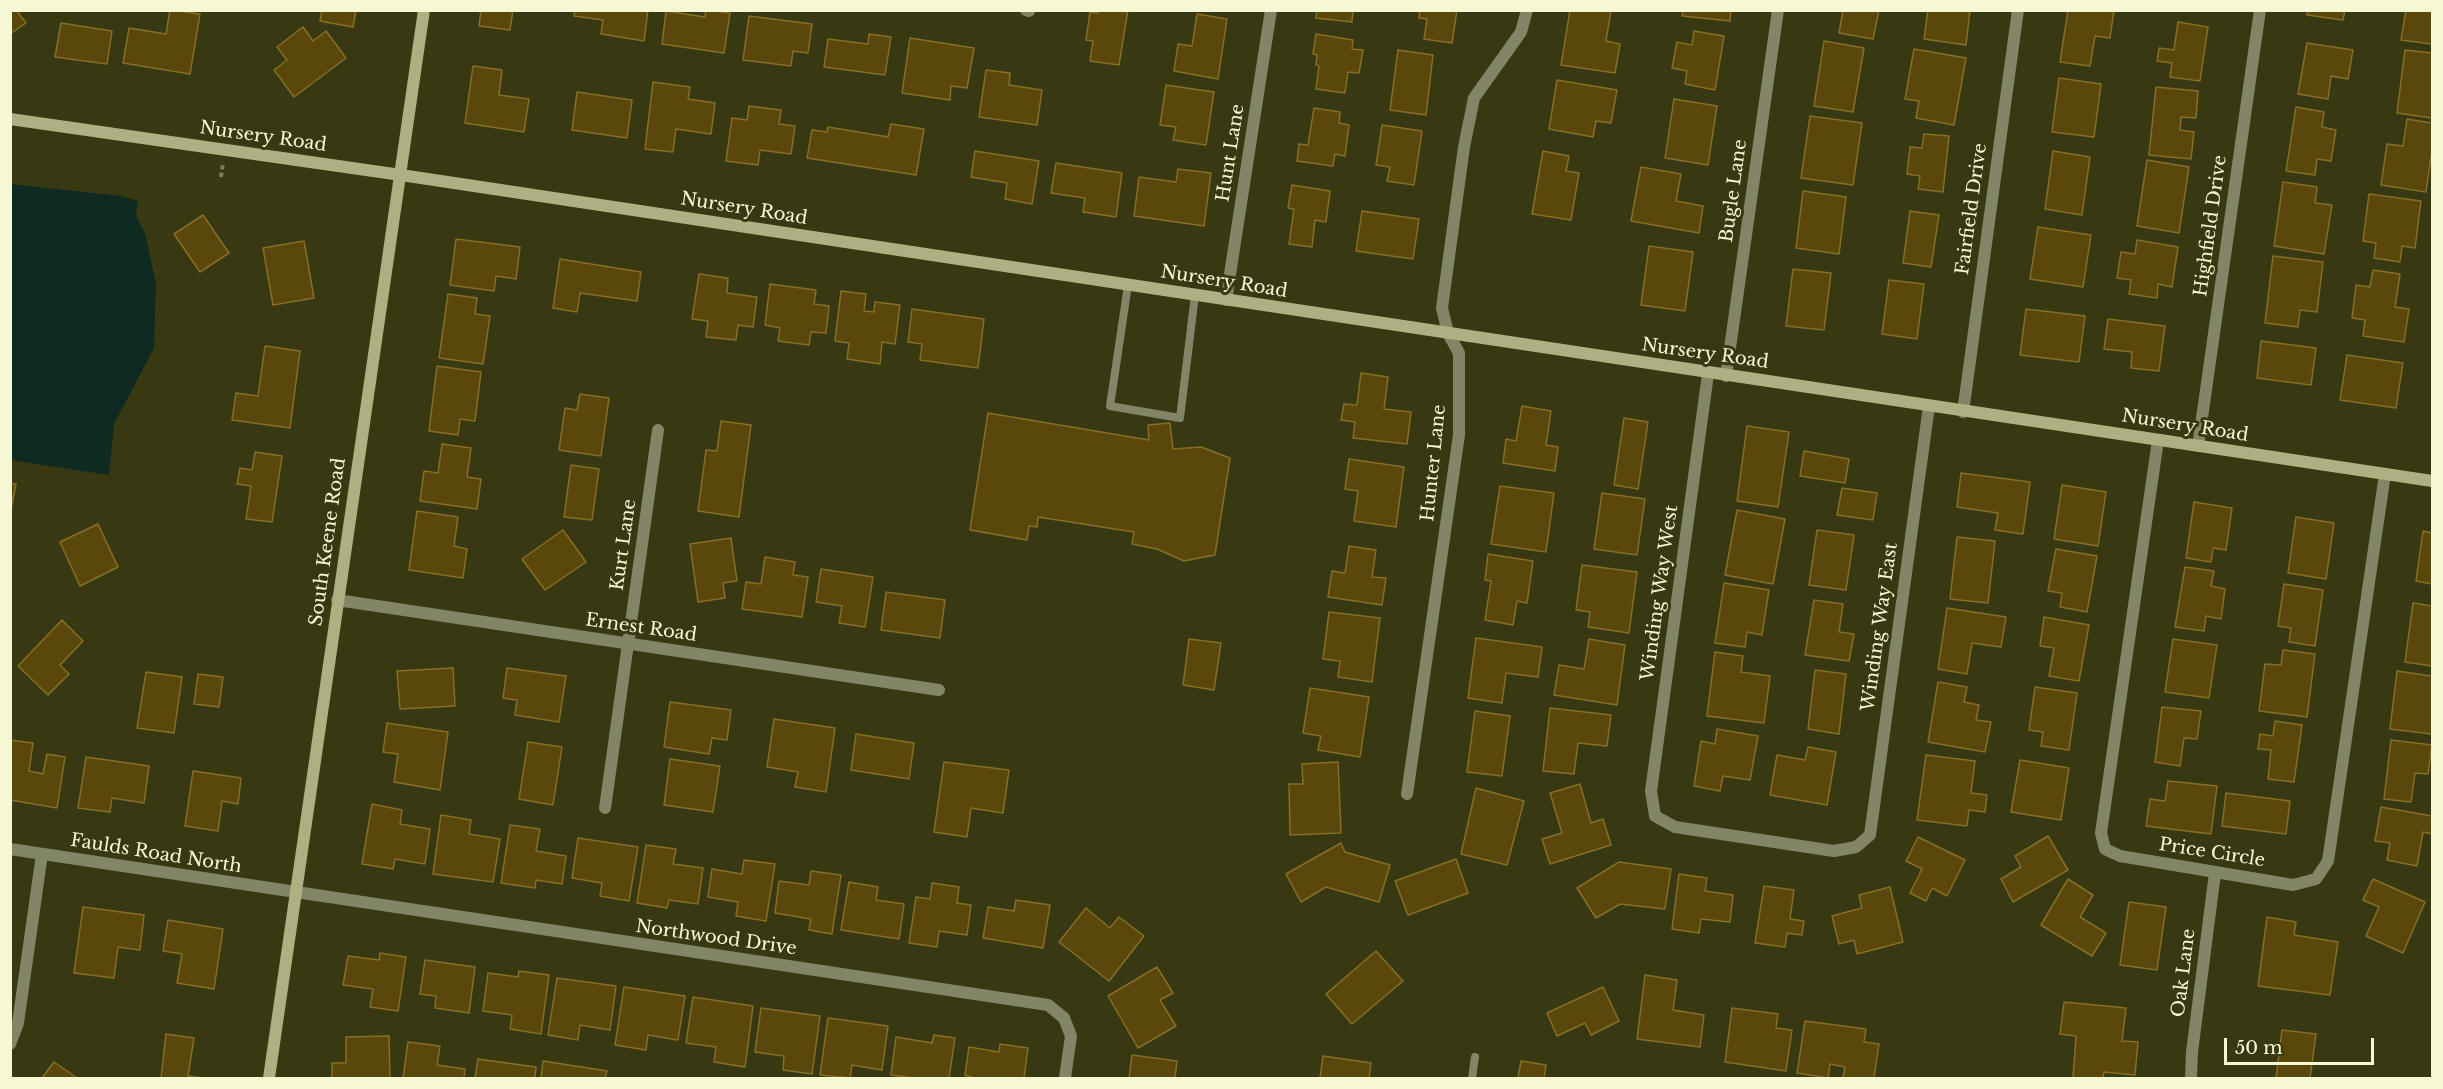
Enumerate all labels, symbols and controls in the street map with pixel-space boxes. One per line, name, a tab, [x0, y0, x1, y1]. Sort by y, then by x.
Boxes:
street label: Hunt Lane	[1213, 103, 1249, 203]
street label: Nursery Road	[198, 117, 328, 157]
street label: Bugle Lane	[1716, 138, 1752, 244]
street label: Fairfield Drive	[1952, 142, 1992, 276]
street label: Highfield Drive	[2190, 154, 2232, 298]
street label: Nursery Road	[679, 188, 809, 230]
street label: Nursery Road	[1159, 261, 1289, 303]
street label: Nursery Road	[1640, 334, 1770, 374]
street label: Hunter Lane	[1417, 403, 1451, 523]
street label: Nursery Road	[2120, 405, 2250, 447]
street label: South Keene Road	[305, 456, 351, 628]
street label: Kurt Lane	[607, 498, 641, 592]
street label: Winding Way West	[1637, 504, 1683, 682]
street label: Winding Way East	[1857, 541, 1903, 713]
street label: Ernest Road	[584, 609, 698, 647]
street label: Faulds Road North	[69, 830, 243, 878]
street label: Price Circle	[2157, 834, 2267, 872]
street label: Northwood Drive	[634, 916, 798, 960]
street label: Oak Lane	[2168, 928, 2200, 1018]
scale bar	[2227, 1026, 2377, 1064]
text: 50 m	[2235, 1037, 2283, 1059]

